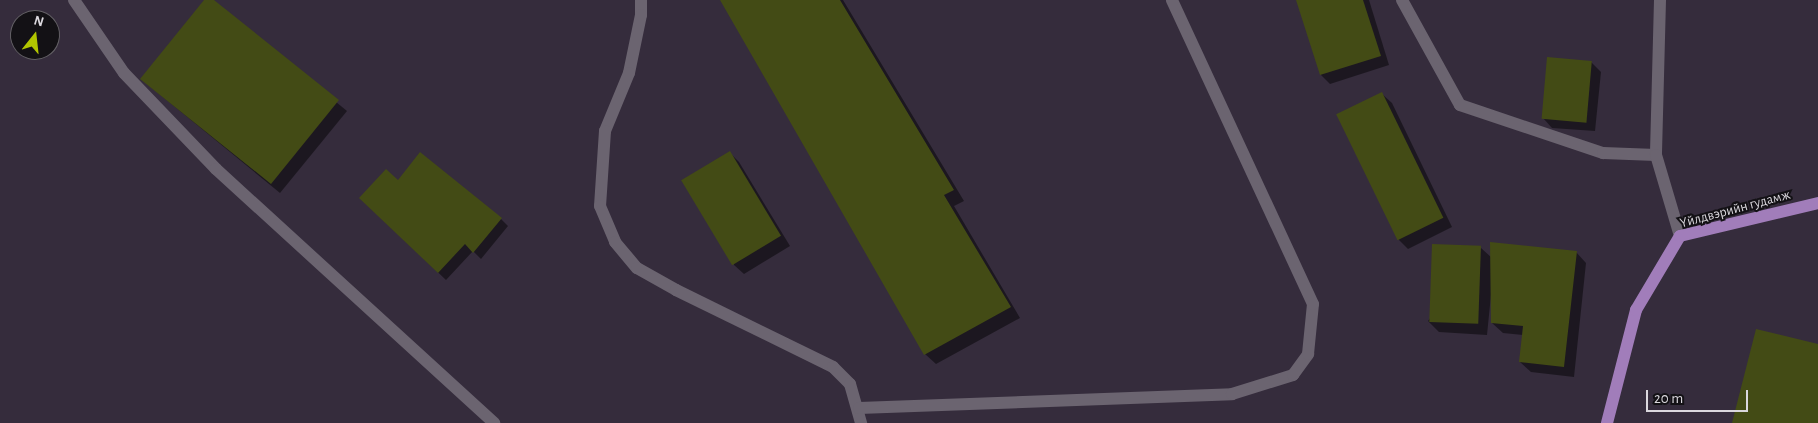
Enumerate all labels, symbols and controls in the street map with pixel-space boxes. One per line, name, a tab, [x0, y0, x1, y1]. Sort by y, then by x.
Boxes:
north arrow	[10, 10, 60, 60]
text: N	[32, 13, 45, 30]
street label: Yйлдвэрийн гудамж	[1678, 186, 1792, 232]
scale bar	[1648, 380, 1750, 412]
text: 20 m	[1654, 391, 1683, 406]

